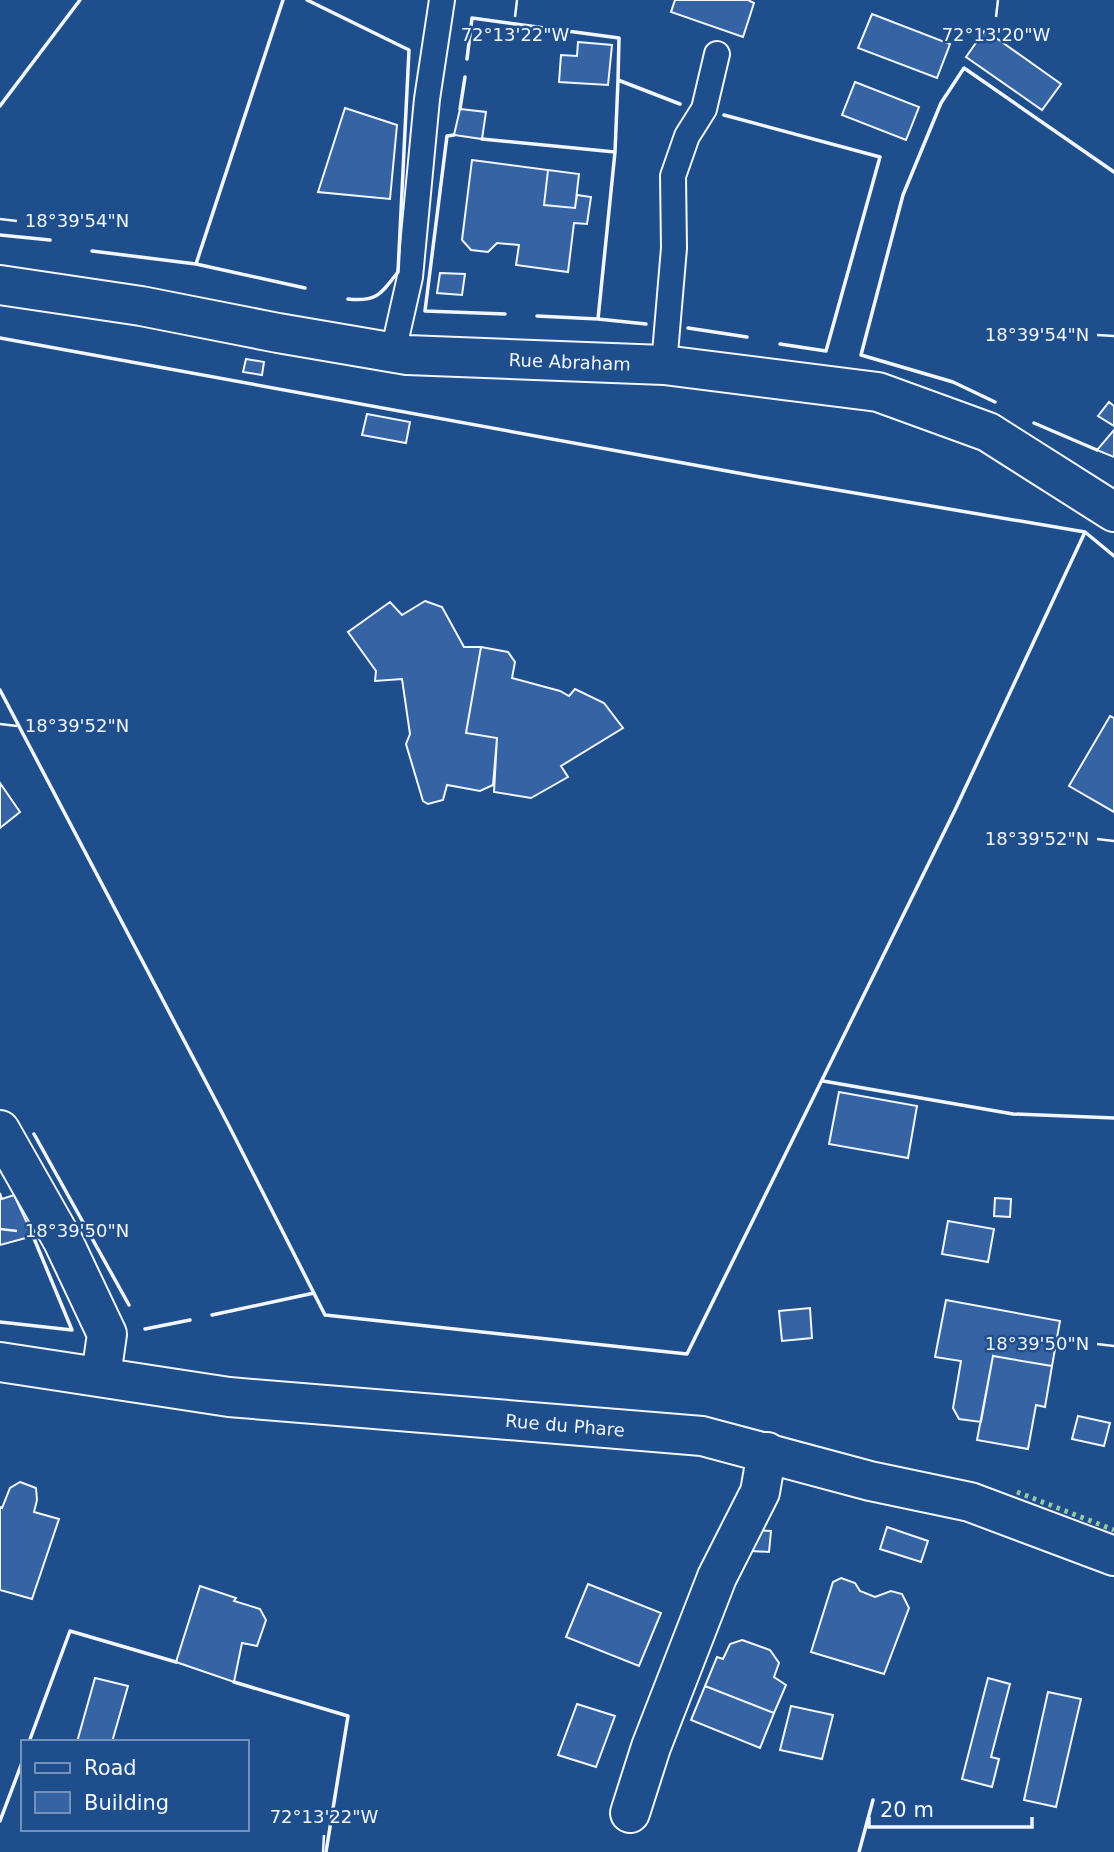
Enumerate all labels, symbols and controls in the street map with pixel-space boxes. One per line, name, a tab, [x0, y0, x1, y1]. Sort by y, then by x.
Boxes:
text: 72°13'22"W	[461, 24, 570, 45]
text: 72°13'20"W	[942, 24, 1051, 45]
text: 18°39'54"N	[25, 210, 129, 231]
text: 18°39'54"N	[985, 324, 1089, 345]
street label: Rue Abraham	[508, 348, 631, 374]
text: 18°39'52"N	[25, 715, 129, 736]
text: 18°39'52"N	[985, 828, 1089, 849]
text: 18°39'50"N	[25, 1220, 129, 1241]
text: 18°39'50"N	[985, 1333, 1089, 1354]
street label: Rue du Phare	[505, 1409, 626, 1440]
legend	[21, 1740, 248, 1831]
text: Road	[84, 1756, 137, 1780]
scale bar	[869, 1786, 1032, 1830]
text: Building	[84, 1791, 169, 1815]
text: 20 m	[880, 1798, 934, 1822]
text: 72°13'22"W	[270, 1806, 379, 1827]

